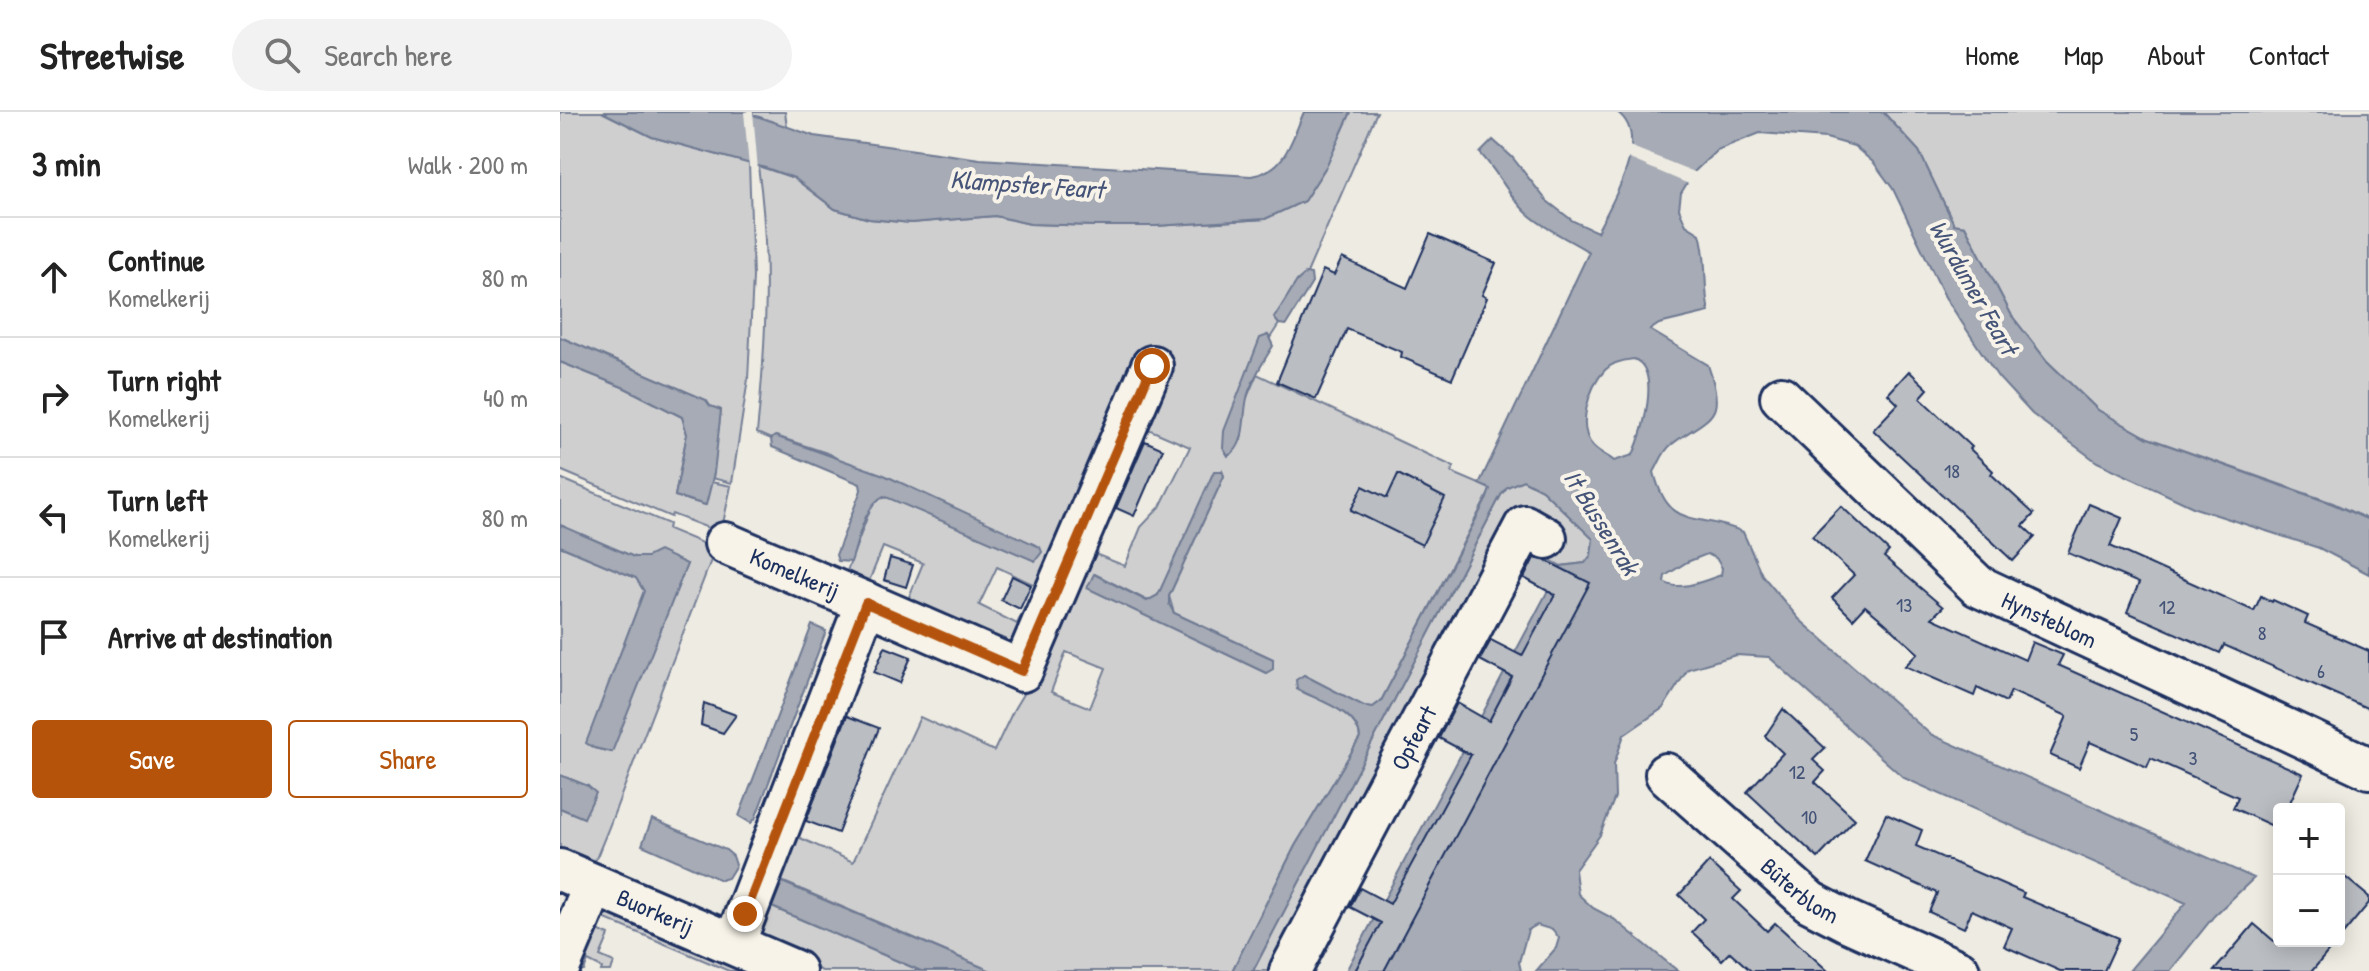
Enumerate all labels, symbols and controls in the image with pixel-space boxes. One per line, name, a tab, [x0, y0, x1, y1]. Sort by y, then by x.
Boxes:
search box	[232, 19, 792, 91]
text: Streetwise	[40, 29, 184, 81]
icon: search	[260, 33, 304, 77]
text: Search here	[324, 35, 453, 75]
text: Home	[1965, 36, 2020, 74]
text: Map	[2064, 36, 2103, 74]
text: About	[2147, 36, 2205, 74]
text: Contact	[2249, 36, 2329, 74]
text: 3 min	[32, 141, 101, 187]
text: Walk · 200 m	[408, 147, 528, 182]
water label: Klampster Feart	[949, 161, 1109, 208]
water label: Wurdumer Feart	[1921, 213, 2029, 364]
text: Continue	[108, 240, 205, 280]
icon: ahead	[32, 255, 76, 299]
text: 80 m	[481, 260, 528, 295]
text: Komelkerij	[108, 280, 210, 315]
route start	[1134, 348, 1170, 384]
text: Turn right	[108, 360, 221, 400]
icon: right	[32, 375, 76, 419]
text: 40 m	[483, 380, 528, 415]
text: Komelkerij	[108, 400, 210, 435]
house number: 18	[1944, 457, 1960, 484]
water label: It Bussenrak	[1556, 463, 1649, 583]
text: Turn left	[108, 480, 207, 520]
icon: left	[32, 495, 76, 539]
text: 80 m	[481, 500, 528, 535]
text: Komelkerij	[108, 520, 210, 555]
street label: Komelkerij	[745, 540, 845, 606]
street label: Hynsteblom	[1997, 583, 2102, 655]
house number: 13	[1896, 591, 1912, 618]
house number: 12	[2159, 593, 2176, 620]
icon: arrive	[32, 615, 76, 659]
text: Arrive at destination	[108, 617, 333, 657]
house number: 8	[2258, 619, 2266, 646]
house number: 6	[2317, 657, 2325, 684]
street label: Opfeart	[1383, 699, 1444, 775]
button: Save	[32, 720, 272, 798]
button: Share	[288, 720, 528, 798]
house number: 5	[2130, 720, 2139, 747]
house number: 3	[2189, 744, 2198, 771]
house number: 12	[1789, 758, 1806, 785]
house number: 10	[1801, 803, 1817, 830]
map controls	[2273, 803, 2345, 947]
button: +	[2273, 803, 2345, 875]
street label: Bûterblom	[1754, 850, 1845, 930]
button: −	[2273, 875, 2345, 947]
street label: Buorkerij	[612, 880, 699, 942]
route end	[727, 896, 763, 932]

